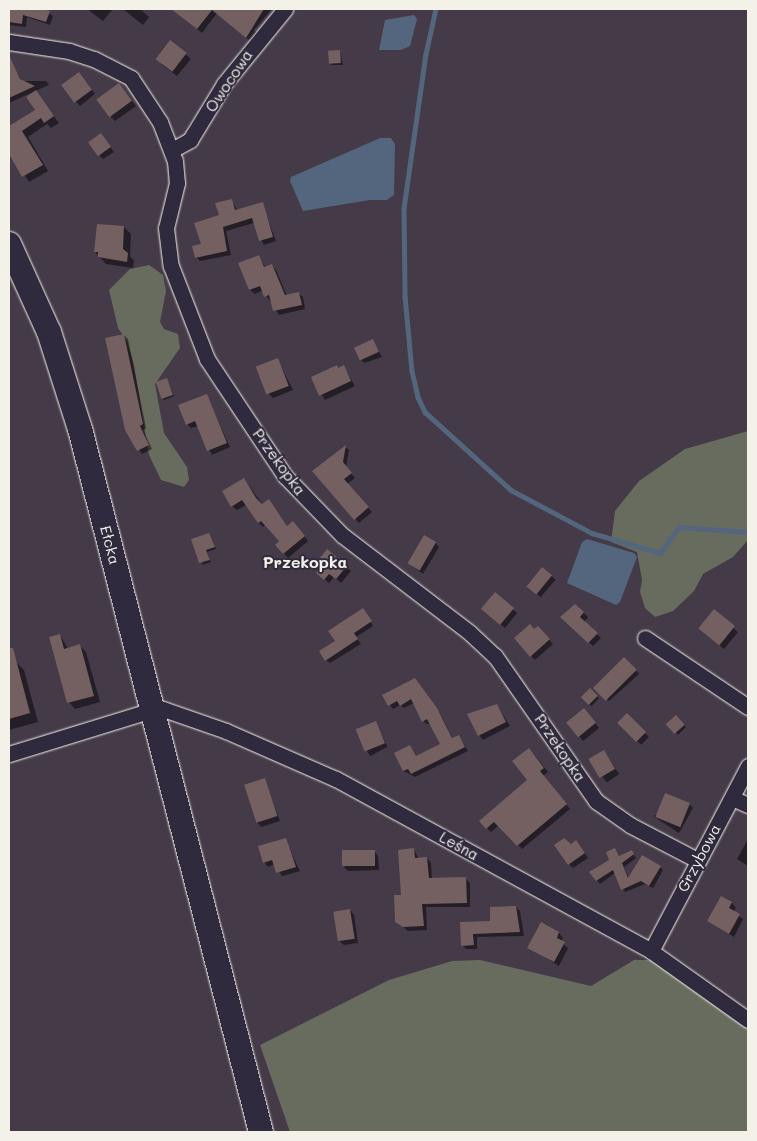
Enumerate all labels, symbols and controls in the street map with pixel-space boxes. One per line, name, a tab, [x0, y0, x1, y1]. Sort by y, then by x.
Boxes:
street label: Owocowa	[202, 46, 256, 116]
street label: Przekopka	[249, 425, 309, 499]
street label: Ełcka	[96, 524, 124, 566]
district label: Przekopka	[263, 552, 347, 572]
street label: Przekopka	[531, 711, 589, 785]
street label: Grzybowa	[674, 821, 724, 895]
street label: Leśna	[436, 828, 482, 864]

